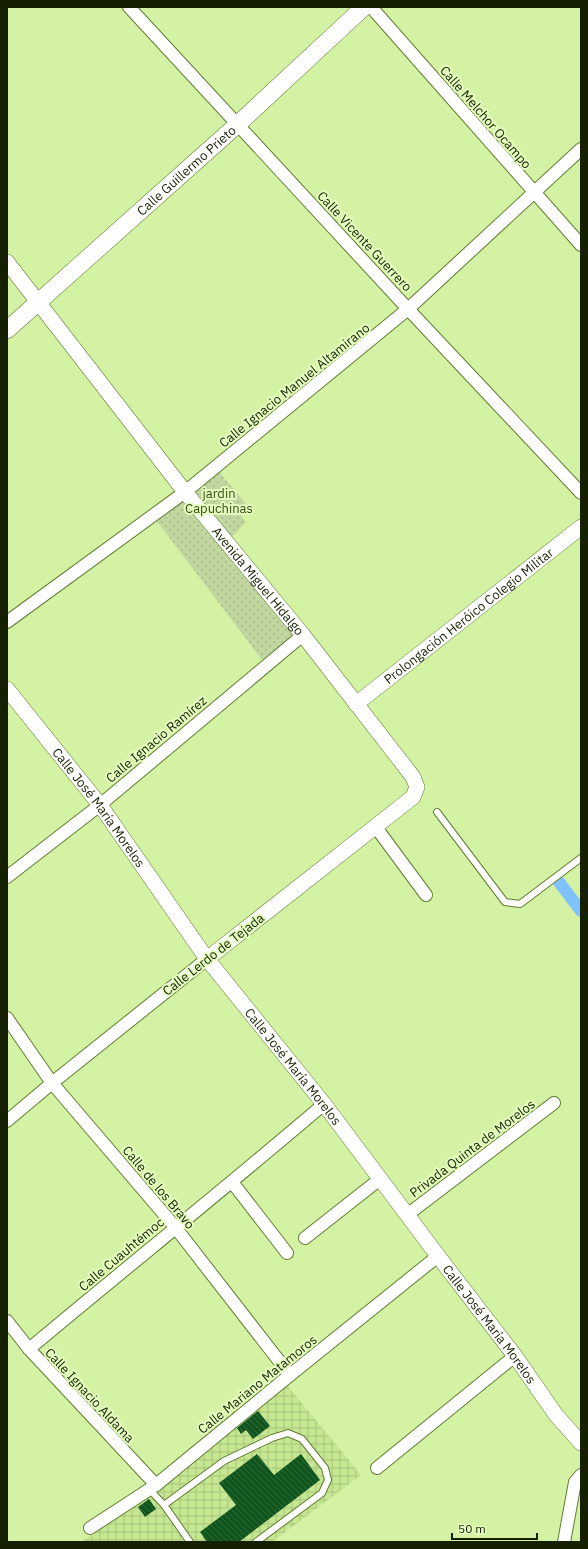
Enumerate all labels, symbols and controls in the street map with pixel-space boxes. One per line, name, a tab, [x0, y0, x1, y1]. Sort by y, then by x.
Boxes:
street label: Calle Melchor Ocampo	[436, 62, 535, 172]
street label: Calle Guillermo Prieto	[133, 122, 240, 219]
street label: Calle Vicente Guerrero	[314, 188, 416, 295]
street label: Calle Ignacio Manuel Altamirano	[216, 319, 373, 451]
park label: jardin Capuchinas	[185, 485, 253, 517]
street label: Avenida Miguel Hidalgo	[208, 523, 308, 639]
street label: Prolongación Heróico Colegio Militar	[380, 544, 557, 688]
street label: Calle Ignacio Ramírez	[102, 692, 210, 786]
street label: Calle José María Morelos	[48, 744, 149, 871]
street label: Calle Lerdo de Tejada	[159, 909, 268, 999]
street label: Calle José María Morelos	[241, 1005, 345, 1129]
street label: Privada Quinta de Morelos	[406, 1096, 538, 1201]
street label: Calle de los Bravo	[119, 1142, 198, 1233]
street label: Calle Cuauhtémoc	[75, 1213, 168, 1295]
street label: Calle José María Morelos	[439, 1261, 540, 1387]
street label: Calle Mariano Matamoros	[194, 1331, 320, 1438]
street label: Calle Ignacio Aldama	[41, 1344, 138, 1446]
scale bar	[452, 1515, 537, 1541]
text: 50 m	[458, 1521, 486, 1536]

